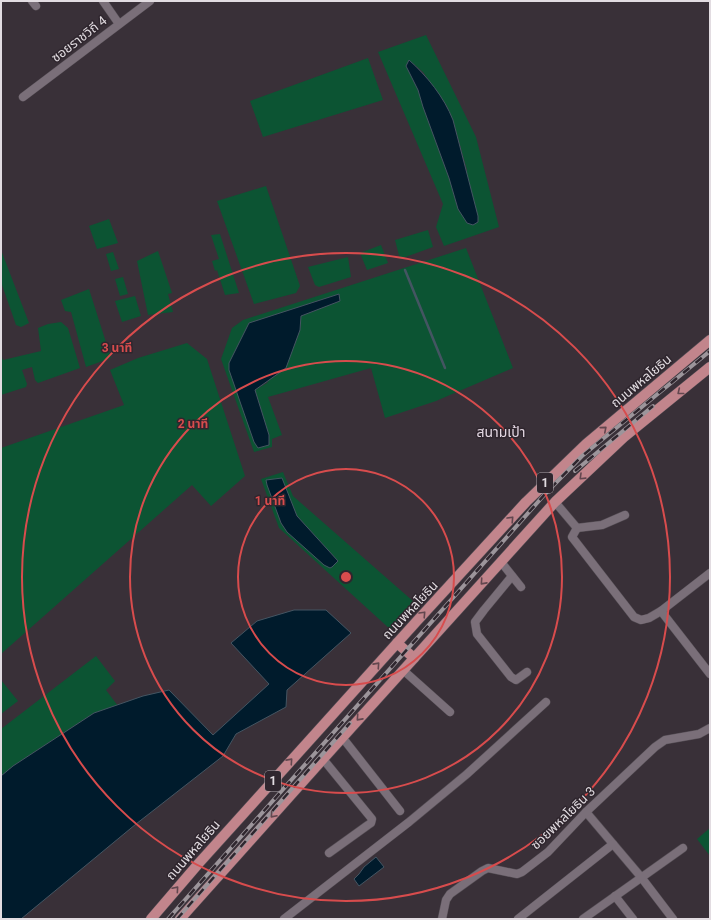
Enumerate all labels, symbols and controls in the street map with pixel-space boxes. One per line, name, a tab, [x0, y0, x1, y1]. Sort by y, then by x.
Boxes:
street label: ซอยราชวิถี 4	[48, 12, 110, 65]
text: 3 นาที	[102, 341, 132, 355]
street label: ถนนพหลโยธิน	[608, 351, 674, 411]
one-way arrow	[677, 387, 684, 394]
text: 2 นาที	[178, 417, 208, 431]
district label: สนามเป้า	[477, 424, 526, 440]
one-way arrow	[599, 426, 607, 433]
one-way arrow	[579, 472, 587, 480]
road number: 1	[537, 473, 553, 493]
text: 1 นาที	[255, 494, 285, 508]
one-way arrow	[506, 516, 513, 524]
centre of rings	[339, 570, 353, 584]
one-way arrow	[481, 577, 488, 585]
street label: ถนนพหลโยธิน	[379, 578, 441, 642]
one-way arrow	[418, 612, 425, 619]
one-way arrow	[373, 662, 380, 669]
one-way arrow	[357, 714, 364, 721]
one-way arrow	[286, 758, 293, 766]
road number: 1	[265, 771, 281, 791]
street label: ซอยพหลโยธิน 3	[528, 784, 598, 852]
one-way arrow	[270, 811, 277, 818]
street label: ถนนพหลโยธิน	[163, 817, 223, 883]
one-way arrow	[171, 887, 178, 894]

